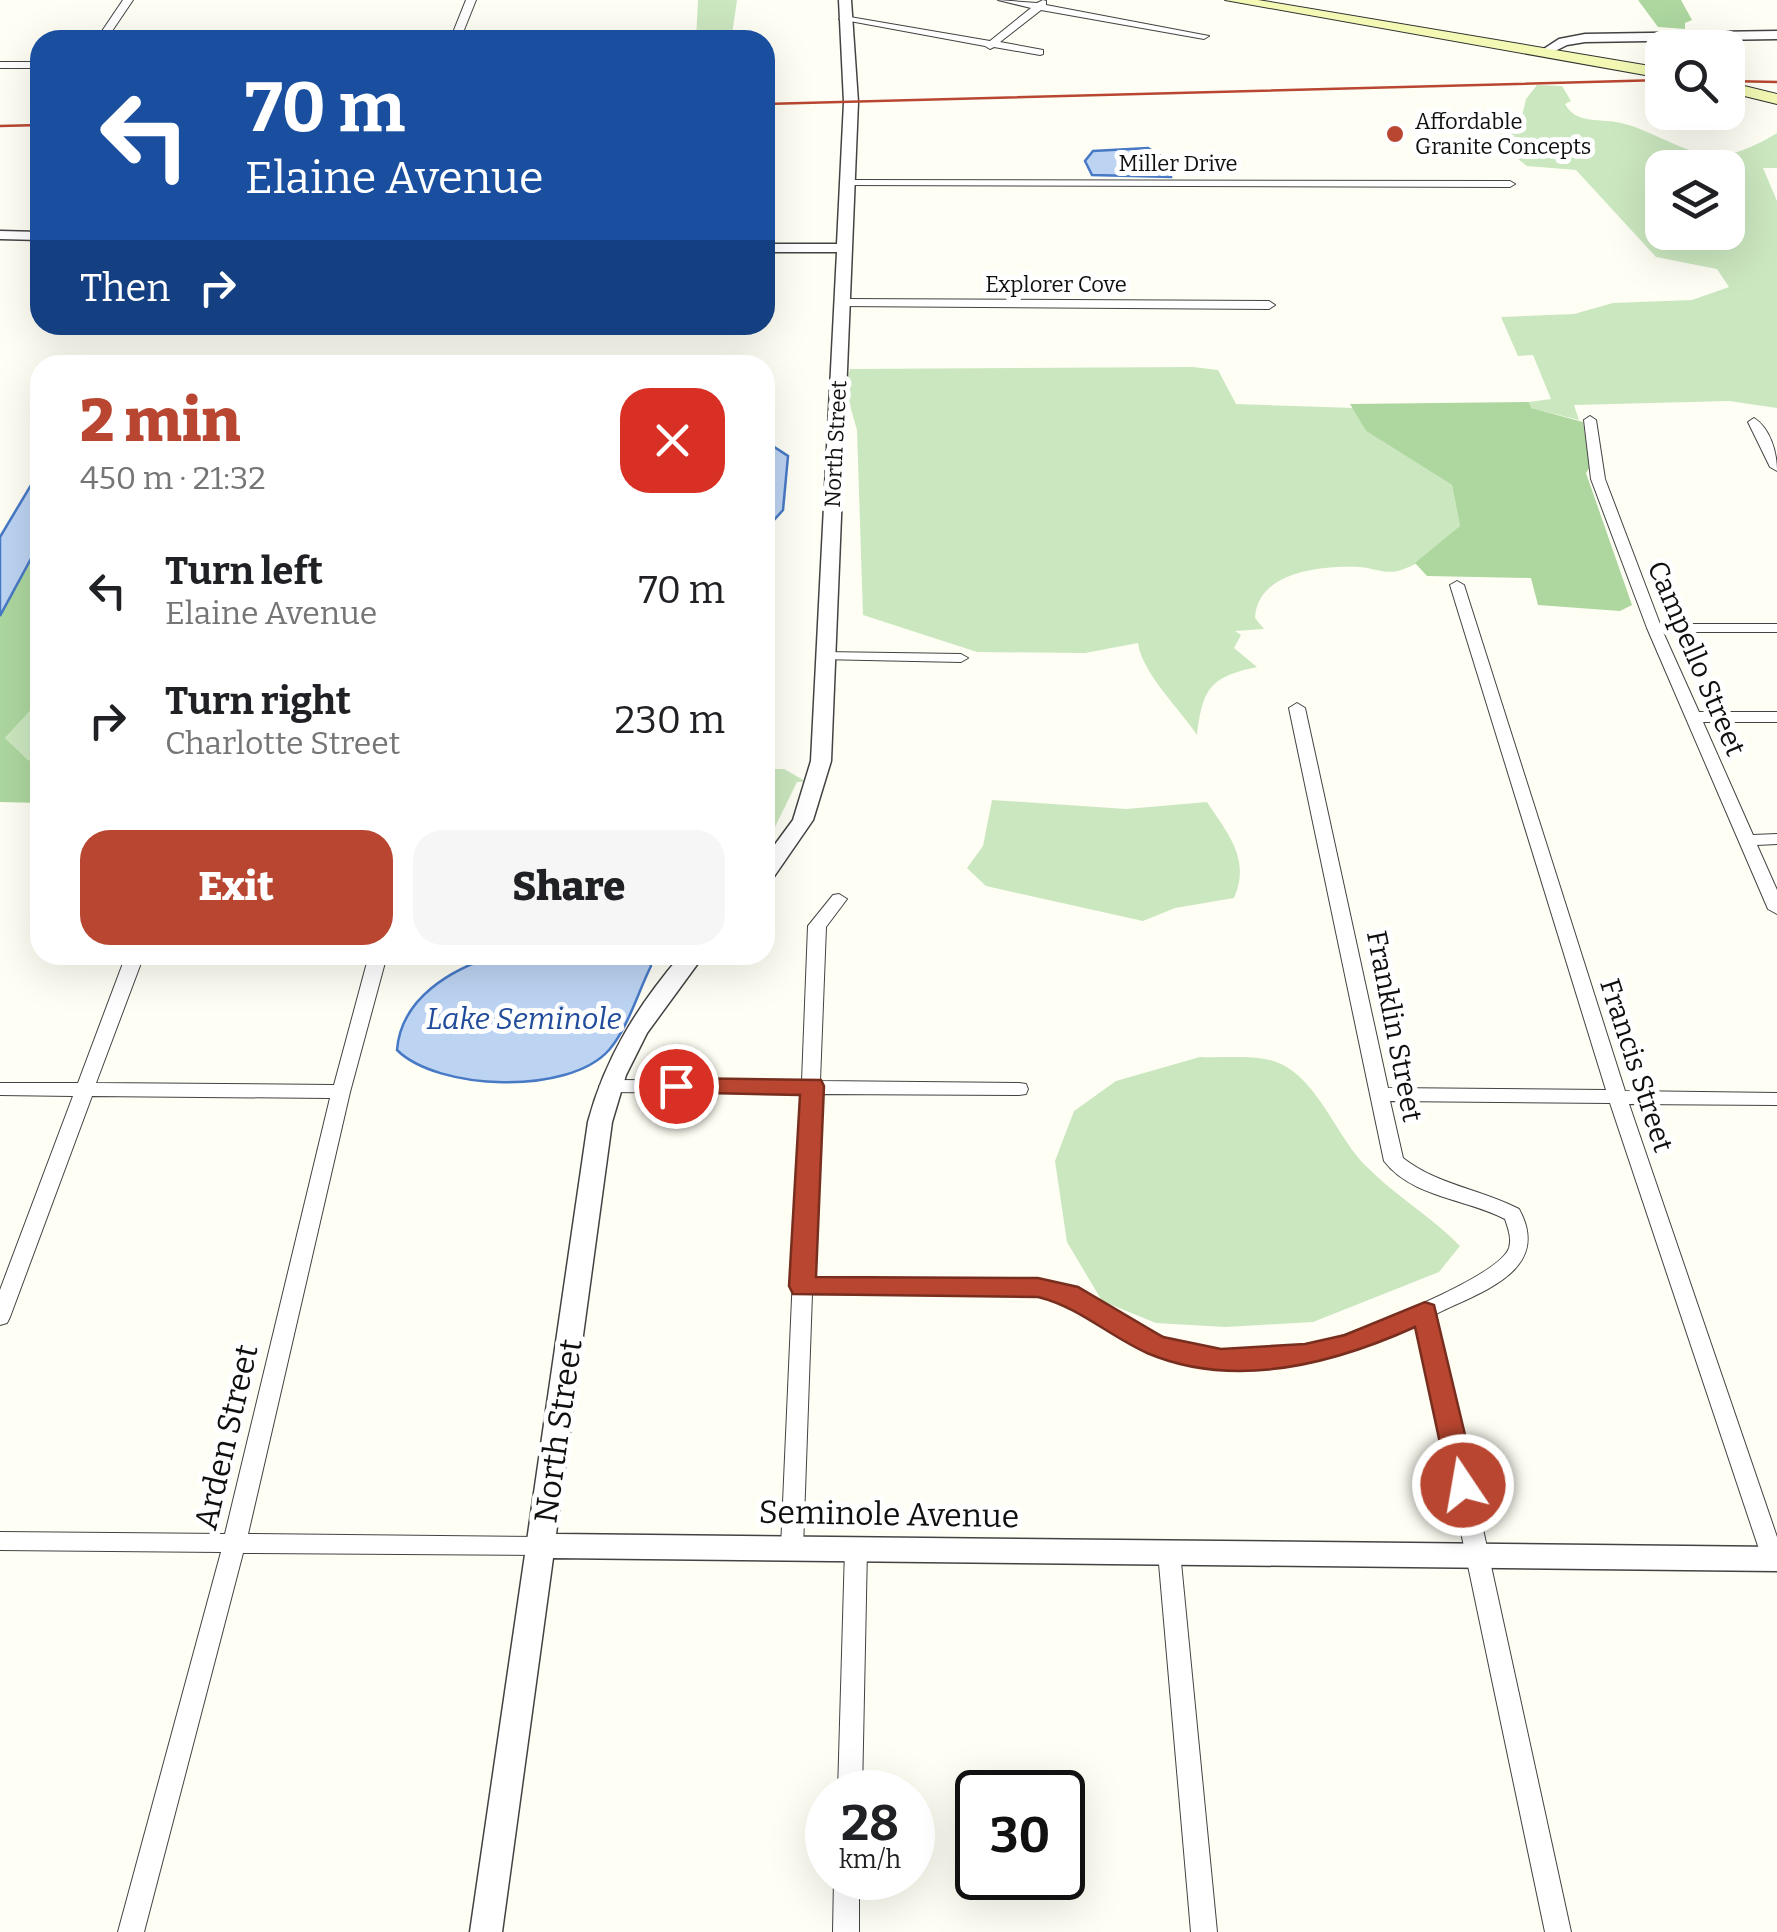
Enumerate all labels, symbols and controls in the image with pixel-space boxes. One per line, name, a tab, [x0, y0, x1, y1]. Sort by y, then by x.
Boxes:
map controls	[1645, 30, 1745, 250]
button: search	[1645, 30, 1745, 130]
text: 70 m	[245, 66, 405, 150]
icon: left	[80, 70, 210, 200]
place label: Affordable Granite Concepts	[1415, 108, 1591, 160]
marker: Affordable Granite Concepts	[1384, 123, 1406, 145]
street label: Miller Drive	[1118, 150, 1238, 177]
button: layers	[1645, 150, 1745, 250]
text: Elaine Avenue	[245, 151, 544, 205]
icon: right	[190, 260, 245, 315]
text: Then	[80, 265, 170, 311]
street label: Explorer Cove	[985, 271, 1127, 298]
street label: North Street	[819, 380, 852, 508]
text: 2 min	[80, 385, 240, 457]
button: close	[620, 388, 725, 493]
text: 450 m · 21:32	[80, 459, 266, 497]
text: Turn left	[165, 548, 323, 594]
street label: Campello Street	[1641, 556, 1752, 761]
icon: left	[80, 563, 135, 618]
text: 70 m	[638, 567, 725, 613]
text: Elaine Avenue	[165, 594, 377, 632]
text: Turn right	[165, 678, 351, 724]
icon: right	[80, 693, 135, 748]
text: 230 m	[614, 697, 725, 743]
text: Charlotte Street	[165, 724, 400, 762]
button: Exit	[80, 830, 393, 945]
button: Share	[413, 830, 725, 945]
street label: Franklin Street	[1360, 928, 1429, 1124]
street label: Francis Street	[1593, 974, 1680, 1156]
water label: Lake Seminole	[426, 1001, 622, 1037]
pin	[634, 1044, 719, 1129]
icon: arrive	[649, 1059, 704, 1114]
street label: North Street	[526, 1336, 590, 1525]
street label: Arden Street	[186, 1340, 266, 1533]
position arrow	[1411, 1433, 1515, 1537]
street label: Seminole Avenue	[758, 1493, 1020, 1535]
speed limit sign: 30	[955, 1770, 1085, 1900]
text: 28	[841, 1793, 899, 1853]
text: km/h	[839, 1845, 901, 1875]

